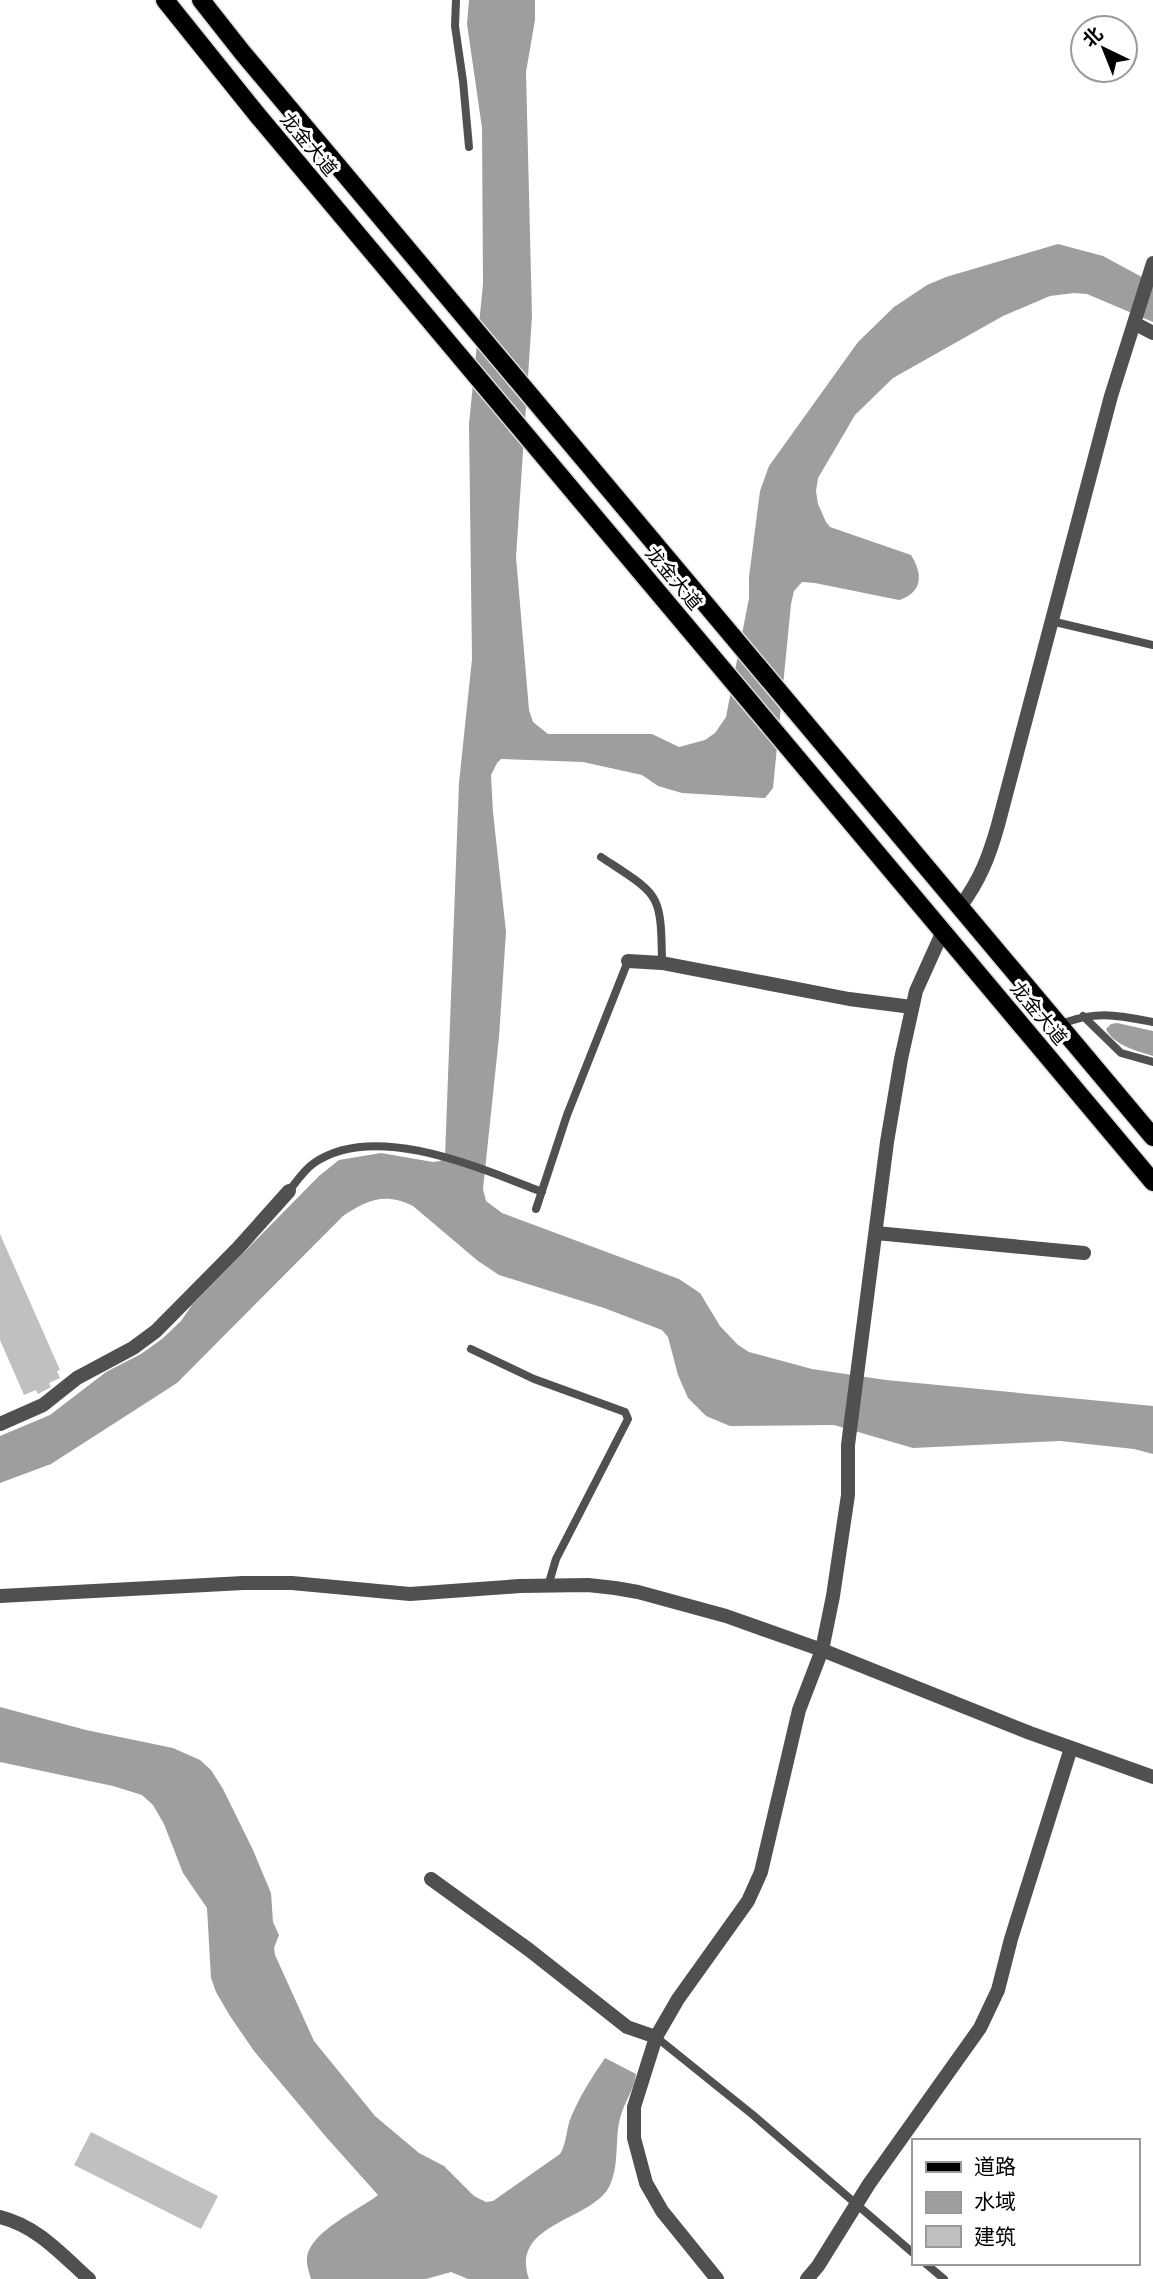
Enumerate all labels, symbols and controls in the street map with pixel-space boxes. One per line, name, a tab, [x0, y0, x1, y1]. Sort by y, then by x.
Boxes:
north arrow	[1069, 14, 1139, 84]
text: 北	[1077, 21, 1108, 53]
street label: 龙金大道	[275, 107, 343, 181]
street label: 龙金大道	[640, 541, 708, 615]
street label: 龙金大道	[1005, 976, 1073, 1050]
legend	[912, 2139, 1139, 2265]
text: 道路	[974, 2152, 1016, 2180]
text: 水域	[974, 2187, 1016, 2215]
text: 建筑	[974, 2222, 1016, 2250]

